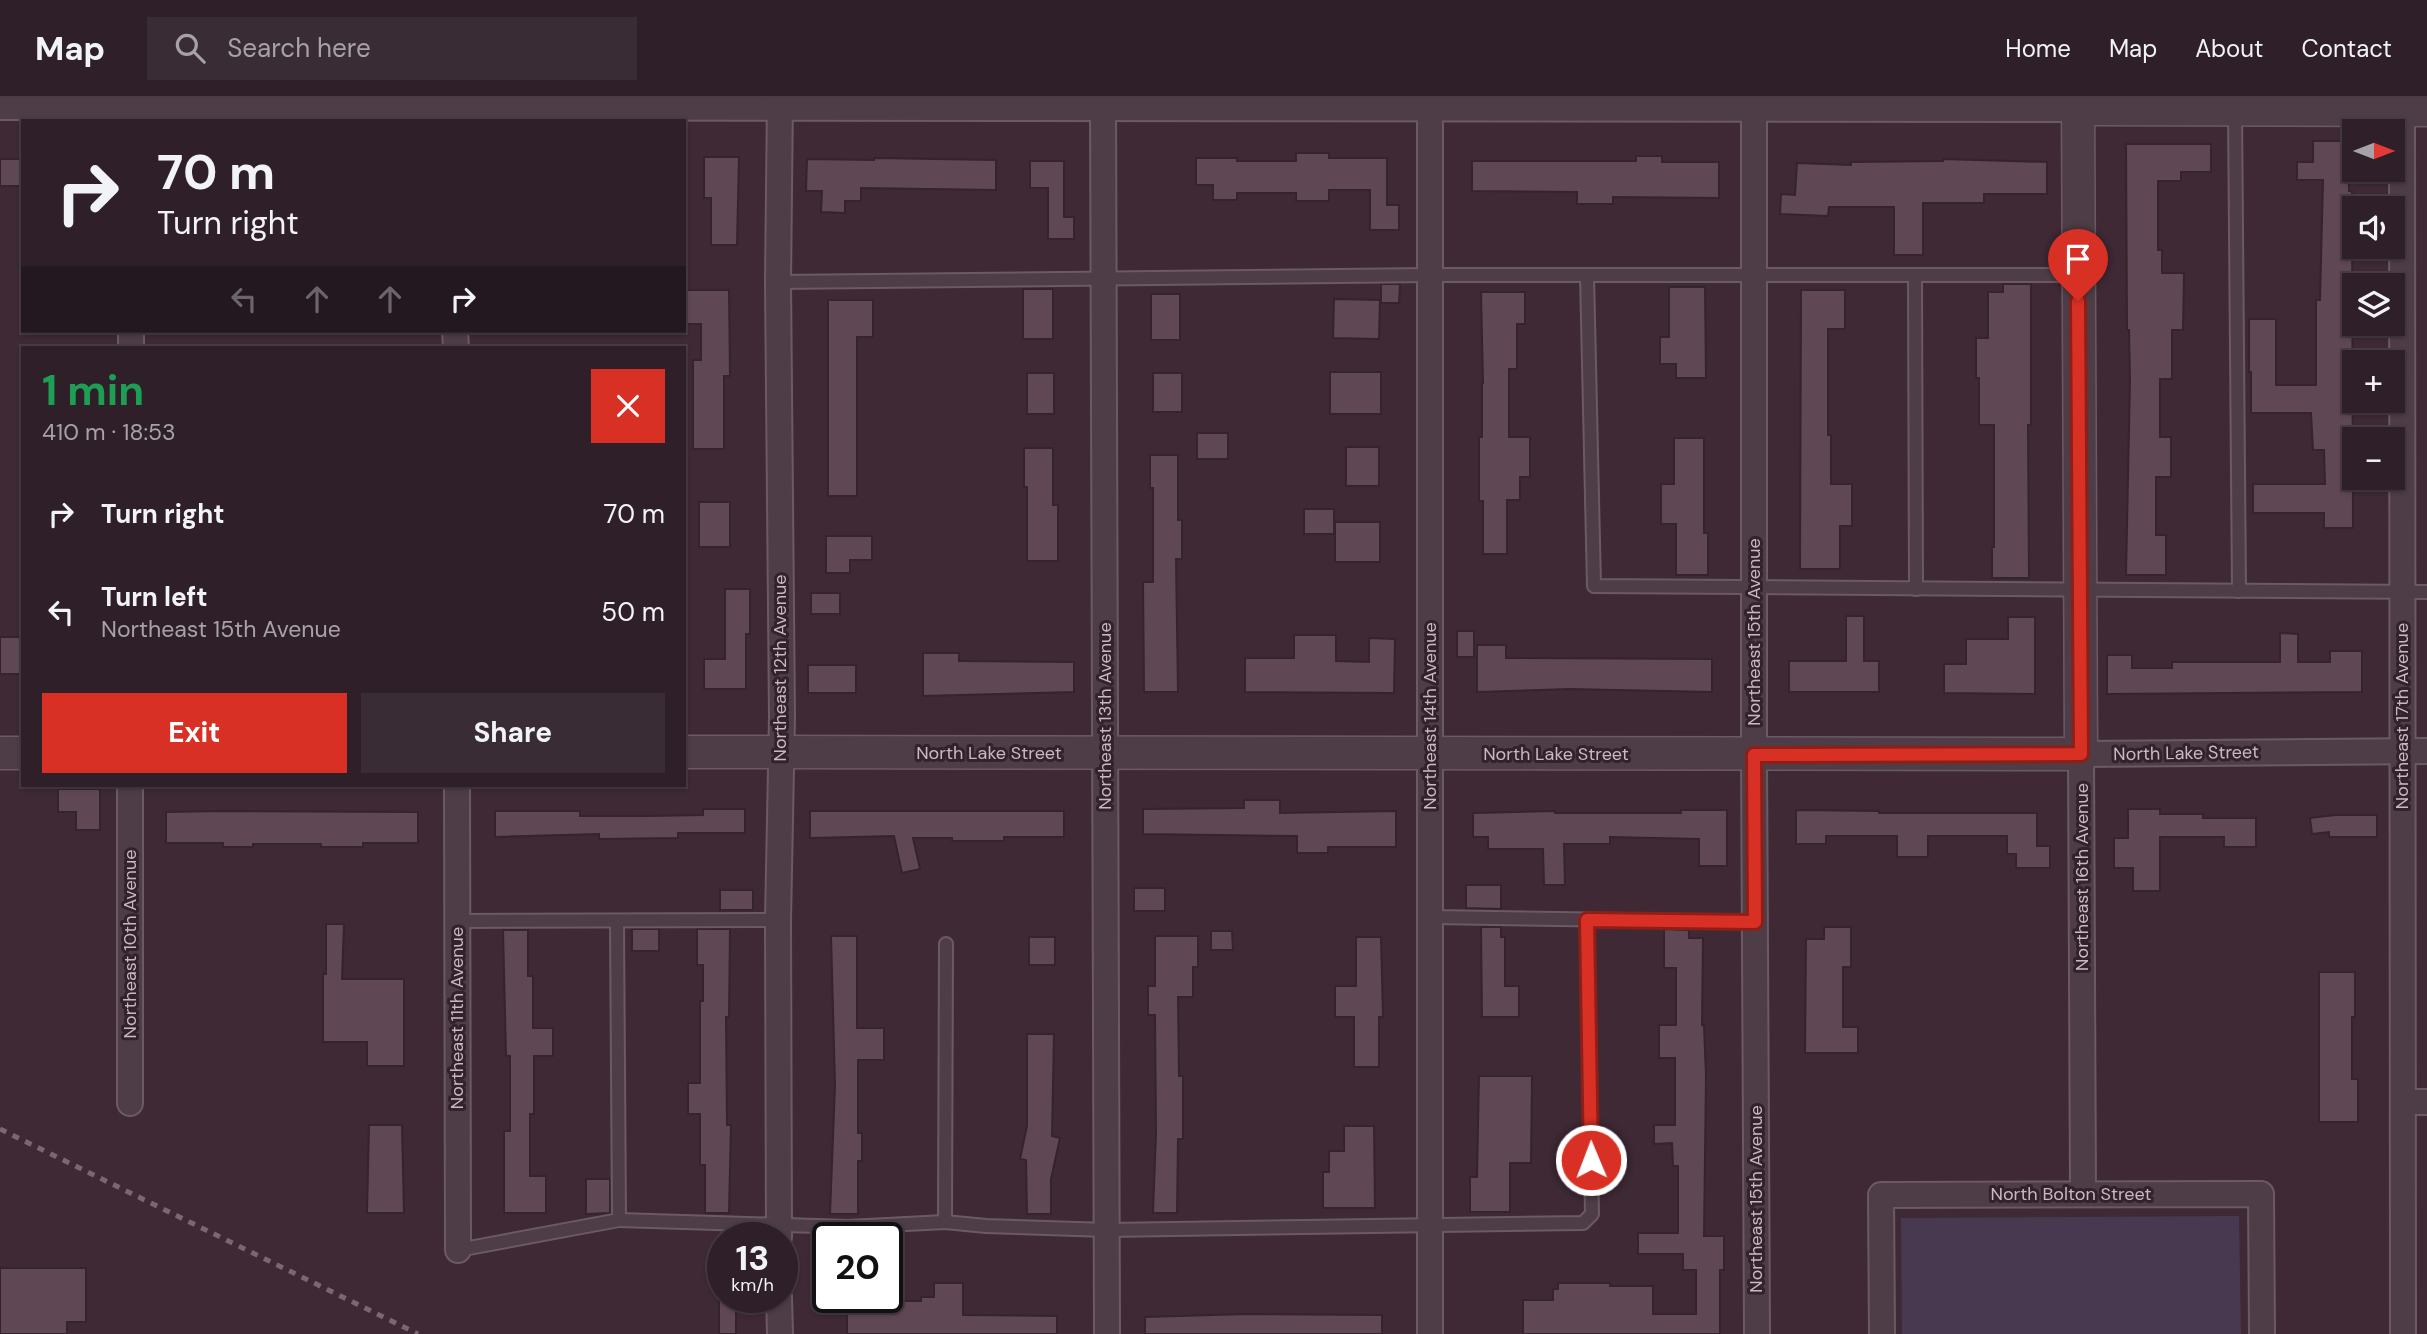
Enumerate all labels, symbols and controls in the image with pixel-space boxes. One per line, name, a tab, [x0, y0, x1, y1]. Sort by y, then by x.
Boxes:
search box	[147, 17, 637, 80]
text: Map	[35, 27, 105, 70]
icon: search	[171, 29, 209, 67]
text: Search here	[227, 31, 371, 65]
text: Home	[2005, 33, 2071, 64]
text: Map	[2109, 33, 2157, 64]
text: About	[2195, 33, 2264, 64]
text: Contact	[2302, 33, 2392, 64]
north arrow	[2342, 119, 2404, 182]
map controls	[2342, 119, 2405, 490]
text: 70 m	[157, 140, 275, 204]
icon: right	[42, 147, 133, 238]
button: sound	[2342, 196, 2405, 259]
text: Turn right	[157, 202, 299, 244]
pin	[2048, 229, 2108, 301]
icon: arrive	[2059, 240, 2097, 278]
button: layers	[2342, 273, 2405, 336]
icon: left	[225, 280, 263, 318]
icon: ahead	[298, 280, 336, 318]
icon: ahead	[371, 280, 409, 318]
icon: right	[444, 280, 482, 318]
button: +	[2342, 350, 2405, 413]
text: 1 min	[42, 363, 144, 418]
button: close	[591, 369, 665, 443]
text: 410 m · 18:53	[42, 417, 176, 447]
button: −	[2342, 427, 2405, 490]
icon: right	[42, 495, 80, 533]
text: Turn right	[101, 497, 225, 531]
text: 70 m	[604, 497, 665, 531]
street label: Northeast 15th Avenue	[1742, 538, 1766, 726]
street label: Northeast 12th Avenue	[768, 574, 792, 762]
text: Turn left	[101, 580, 208, 614]
icon: left	[42, 593, 80, 631]
text: 50 m	[601, 595, 665, 629]
text: Northeast 15th Avenue	[101, 614, 341, 644]
street label: Northeast 13th Avenue	[1093, 622, 1117, 810]
street label: Northeast 14th Avenue	[1418, 622, 1442, 810]
street label: Northeast 17th Avenue	[2390, 623, 2414, 809]
button: Exit	[42, 693, 347, 773]
button: Share	[361, 693, 665, 773]
street label: North Lake Street	[2113, 740, 2259, 766]
street label: North Lake Street	[916, 741, 1062, 765]
street label: North Lake Street	[1483, 742, 1629, 766]
street label: Northeast 16th Avenue	[2070, 783, 2094, 971]
street label: Northeast 10th Avenue	[118, 850, 142, 1038]
street label: Northeast 11th Avenue	[445, 927, 469, 1109]
street label: Northeast 15th Avenue	[1744, 1105, 1768, 1293]
position arrow	[1554, 1123, 1628, 1197]
street label: North Bolton Street	[1990, 1182, 2152, 1206]
speed limit sign: 20	[812, 1222, 903, 1313]
text: 13	[736, 1235, 769, 1281]
text: km/h	[731, 1273, 774, 1297]

